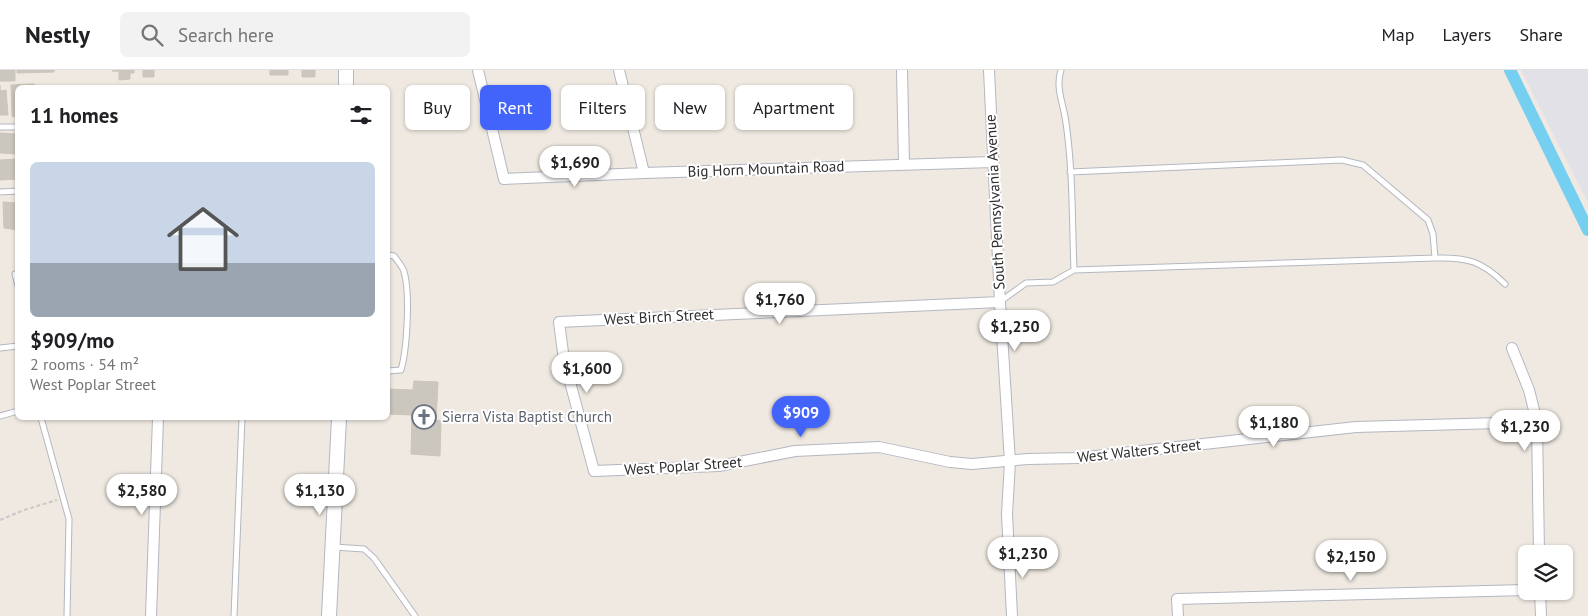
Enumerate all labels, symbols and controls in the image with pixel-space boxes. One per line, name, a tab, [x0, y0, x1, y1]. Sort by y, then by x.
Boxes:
search box	[120, 12, 470, 57]
text: Nestly	[25, 19, 90, 50]
icon: search	[138, 21, 166, 49]
text: Search here	[178, 23, 274, 47]
text: Map	[1382, 23, 1414, 46]
text: Layers	[1442, 23, 1491, 46]
text: Share	[1519, 23, 1563, 46]
chip: Buy	[405, 85, 470, 130]
chip: Rent	[480, 85, 551, 130]
chip: Filters	[561, 85, 645, 130]
chip: New	[655, 85, 725, 130]
chip: Apartment	[735, 85, 853, 130]
icon: filters	[347, 101, 375, 129]
text: 11 homes	[30, 102, 118, 129]
street label: South Pennsylvania Avenue	[980, 114, 1009, 290]
pin: $1,690	[534, 146, 616, 188]
text: $1,690	[550, 152, 600, 172]
street label: Big Horn Mountain Road	[687, 156, 845, 181]
icon: home	[158, 194, 248, 284]
pin: $1,760	[739, 282, 821, 325]
text: $1,760	[755, 289, 805, 309]
street label: West Birch Street	[604, 304, 714, 329]
pin: $1,250	[974, 310, 1056, 352]
text: $1,250	[990, 316, 1040, 336]
text: $909/mo	[30, 327, 114, 354]
pin: $1,600	[546, 352, 628, 394]
text: 2 rooms · 54 m²	[30, 354, 139, 374]
text: $1,600	[562, 358, 612, 378]
text: West Poplar Street	[30, 374, 156, 394]
pin: $909	[771, 396, 831, 438]
text: $909	[783, 402, 819, 422]
church icon: Sierra Vista Baptist Church	[411, 404, 437, 430]
pin: $1,180	[1233, 406, 1315, 448]
place label: Sierra Vista Baptist Church	[442, 407, 612, 426]
pin: $1,230	[1484, 410, 1566, 452]
text: $1,180	[1249, 412, 1299, 432]
text: $1,230	[1500, 416, 1550, 436]
street label: West Walters Street	[1076, 435, 1202, 466]
street label: West Poplar Street	[623, 452, 743, 479]
pin: $2,580	[101, 474, 183, 516]
pin: $1,130	[279, 474, 361, 516]
text: $2,580	[117, 480, 167, 500]
text: $1,130	[295, 480, 345, 500]
pin: $1,230	[982, 536, 1064, 579]
pin: $2,150	[1310, 540, 1392, 582]
text: $1,230	[998, 543, 1048, 563]
map controls	[1518, 545, 1573, 600]
button: layers	[1518, 545, 1573, 600]
text: $2,150	[1326, 546, 1376, 566]

